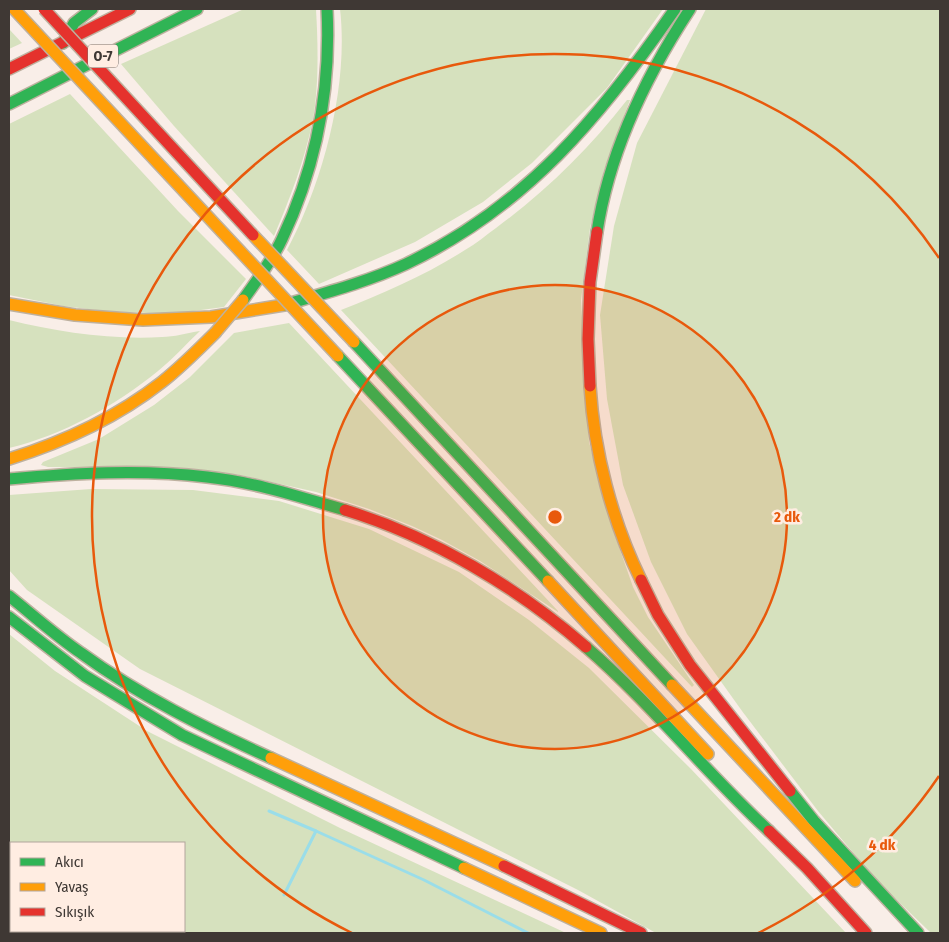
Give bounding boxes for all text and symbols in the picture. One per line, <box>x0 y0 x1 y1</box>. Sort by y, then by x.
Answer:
road number: O-7 <box>88 44 118 68</box>
centre of rings <box>546 508 564 526</box>
text: 2 dk <box>773 508 800 526</box>
text: 4 dk <box>869 836 896 854</box>
legend <box>10 842 185 932</box>
text: Akıcı <box>55 853 84 871</box>
text: Yavaş <box>55 878 89 896</box>
text: Sıkışık <box>55 903 94 921</box>

